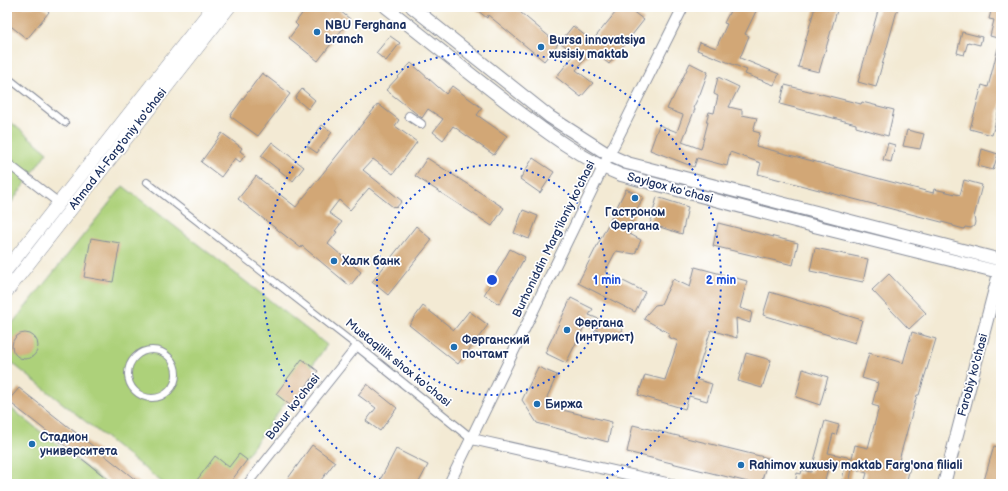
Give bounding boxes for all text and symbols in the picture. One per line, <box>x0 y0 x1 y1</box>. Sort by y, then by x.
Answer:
place label: NBU Ferghana branch <box>325 18 407 47</box>
marker: NBU Ferghana branch <box>312 27 322 37</box>
place label: Bursa innovatsiya xusisiy maktab <box>549 33 646 62</box>
marker: Bursa innovatsiya xusisiy maktab <box>536 42 546 52</box>
street label: Ahmad Al-Farg'oniy ko'chasi <box>66 85 170 213</box>
street label: Burhoniddin Marg'iloniy ko'chasi <box>509 158 599 320</box>
street label: Saylgox koʻchasi <box>626 169 715 207</box>
marker: Гастроном Фергана <box>630 193 640 203</box>
place label: Гастроном Фергана <box>605 205 665 234</box>
place label: Халк банк <box>341 254 401 269</box>
marker: Халк банк <box>329 256 339 266</box>
centre of rings <box>485 273 499 287</box>
text: 1 min <box>593 273 621 288</box>
text: 2 min <box>706 273 736 288</box>
street label: Mustaqillik shox ko'chasi <box>342 316 454 410</box>
place label: Фергана (интурист) <box>575 316 634 345</box>
marker: Фергана (интурист) <box>562 325 572 335</box>
street label: Farobiy ko'chasi <box>955 332 991 418</box>
place label: Ферганский почтамт <box>462 333 530 362</box>
marker: Ферганский почтамт <box>449 342 459 352</box>
street label: Bobur ko'chasi <box>263 371 323 443</box>
place label: Биржа <box>545 397 583 412</box>
marker: Биржа <box>532 399 542 409</box>
place label: Стадион университета <box>40 430 118 459</box>
marker: Стадион университета <box>27 439 37 449</box>
place label: Rahimov xuxusiy maktab Farg'ona filiali <box>749 458 963 473</box>
marker: Rahimov xuxusiy maktab Farg'ona filiali <box>736 460 746 470</box>

